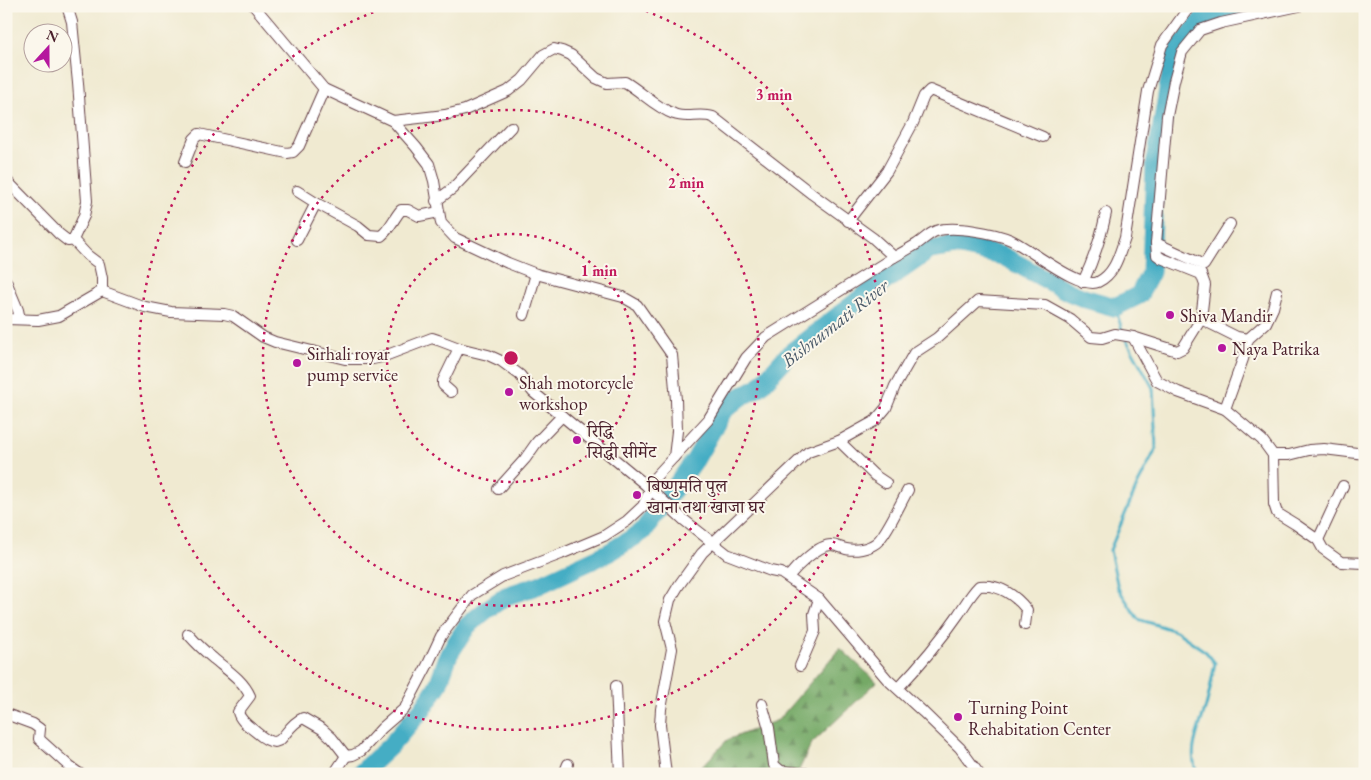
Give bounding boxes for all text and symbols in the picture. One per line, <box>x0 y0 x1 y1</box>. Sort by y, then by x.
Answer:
north arrow <box>22 22 72 72</box>
text: N <box>44 25 62 47</box>
text: 3 min <box>756 85 793 104</box>
text: 2 min <box>668 173 705 192</box>
text: 1 min <box>581 261 618 280</box>
water label: Bishnumati River <box>776 273 894 373</box>
place label: Shiva Mandir <box>1180 304 1273 327</box>
marker: Shiva Mandir <box>1164 309 1176 321</box>
place label: Naya Patrika <box>1232 337 1320 360</box>
place label: Sirhali royar pump service <box>307 342 398 386</box>
marker: Naya Patrika <box>1216 342 1228 354</box>
centre of rings <box>502 349 520 367</box>
marker: Sirhali royar pump service <box>291 357 303 369</box>
place label: Shah motorcycle workshop <box>519 371 633 415</box>
marker: Shah motorcycle workshop <box>503 386 515 398</box>
place label: रिद्धि सिद्धी सीमेंट <box>586 419 658 463</box>
marker: रिद्धि सिद्धी सीमेंट <box>571 434 583 446</box>
place label: बिष्णुमति पुल खाना तथा खाजा घर <box>646 474 766 518</box>
marker: बिष्णुमति पुल खाना तथा खाजा घर <box>631 489 643 501</box>
place label: Turning Point Rehabitation Center <box>968 696 1111 740</box>
marker: Turning Point Rehabitation Center <box>952 711 964 723</box>

